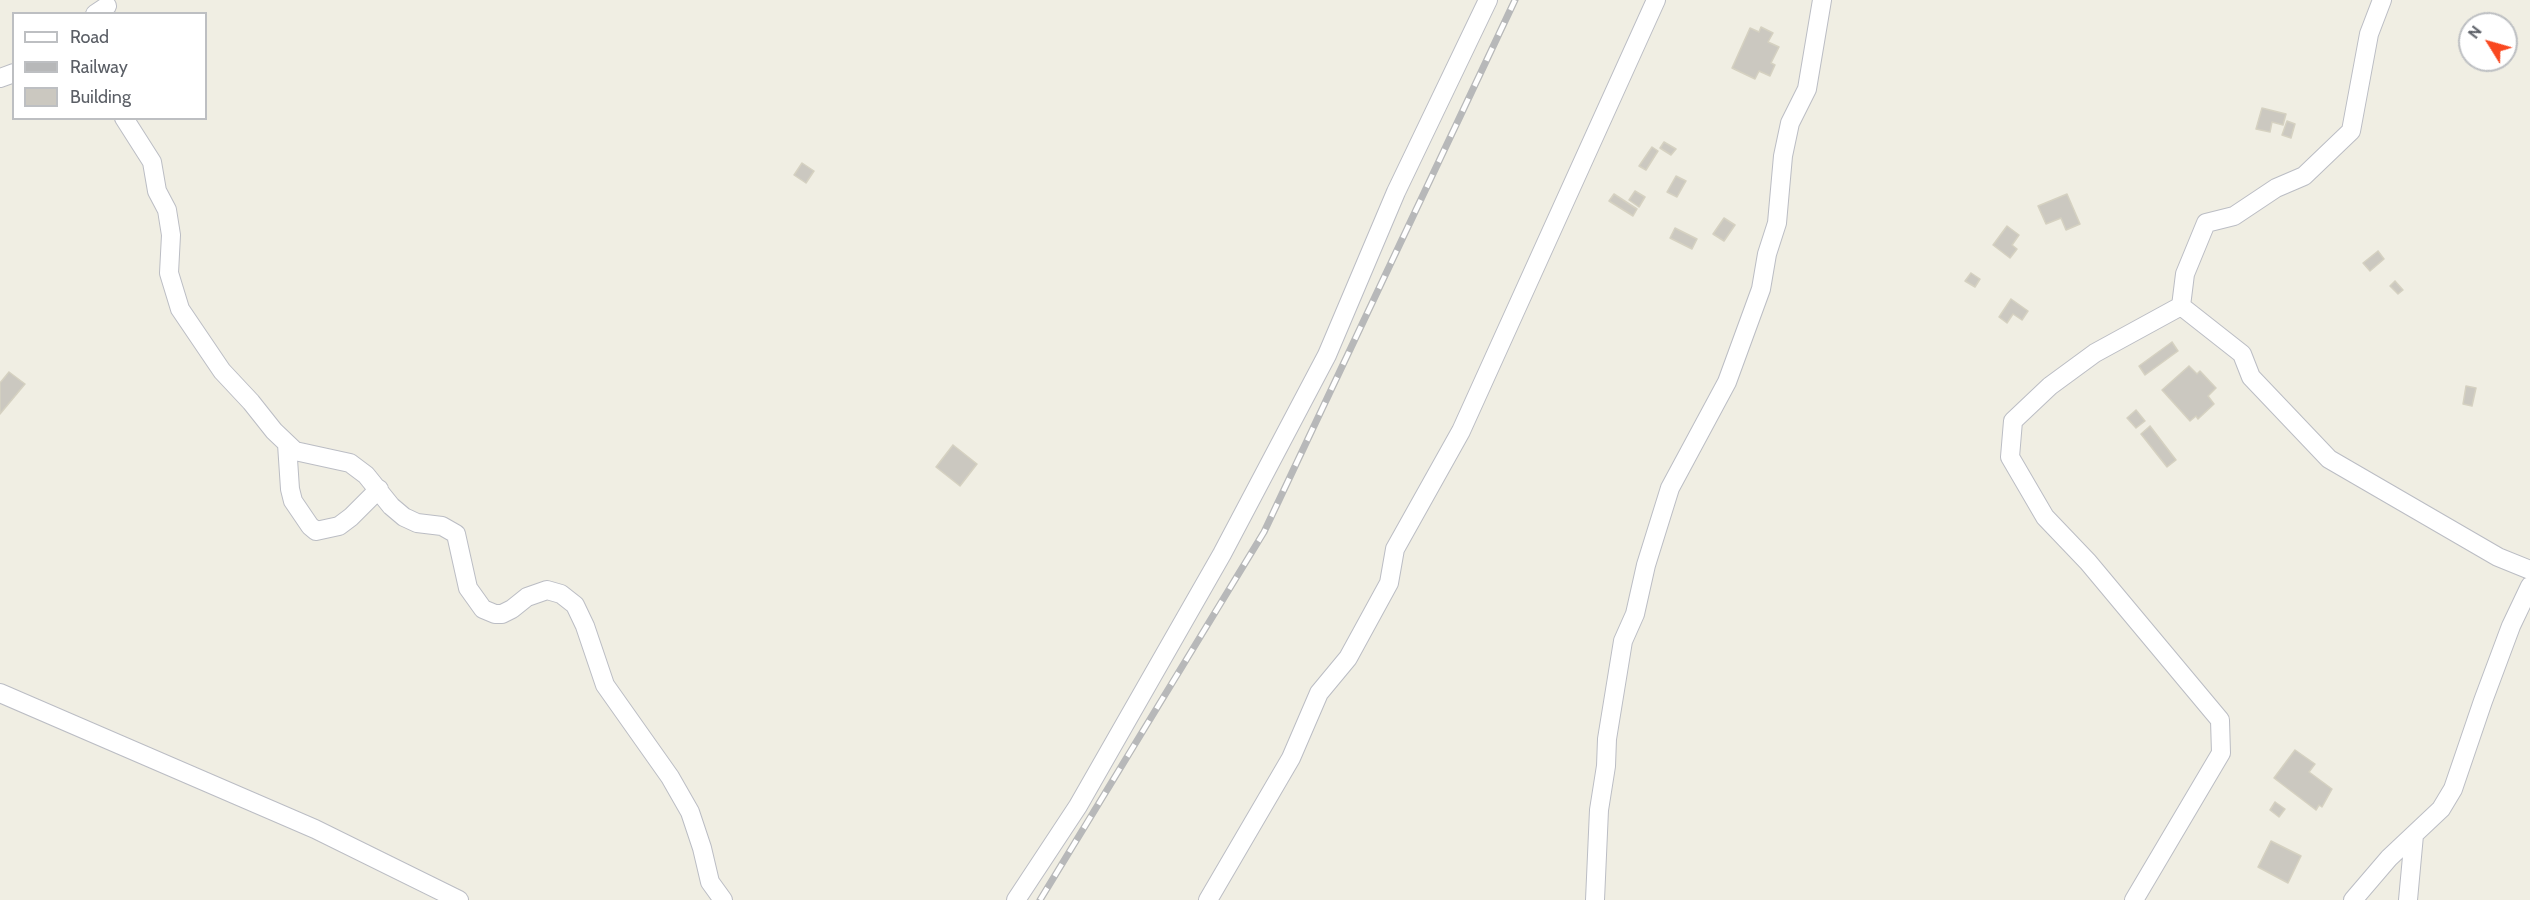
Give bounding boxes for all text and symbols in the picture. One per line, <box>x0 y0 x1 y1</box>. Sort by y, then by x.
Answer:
legend <box>12 12 207 120</box>
north arrow <box>2458 12 2518 72</box>
text: N <box>2464 22 2486 42</box>
text: Road <box>70 26 109 48</box>
text: Railway <box>70 56 128 78</box>
text: Building <box>70 86 131 108</box>

